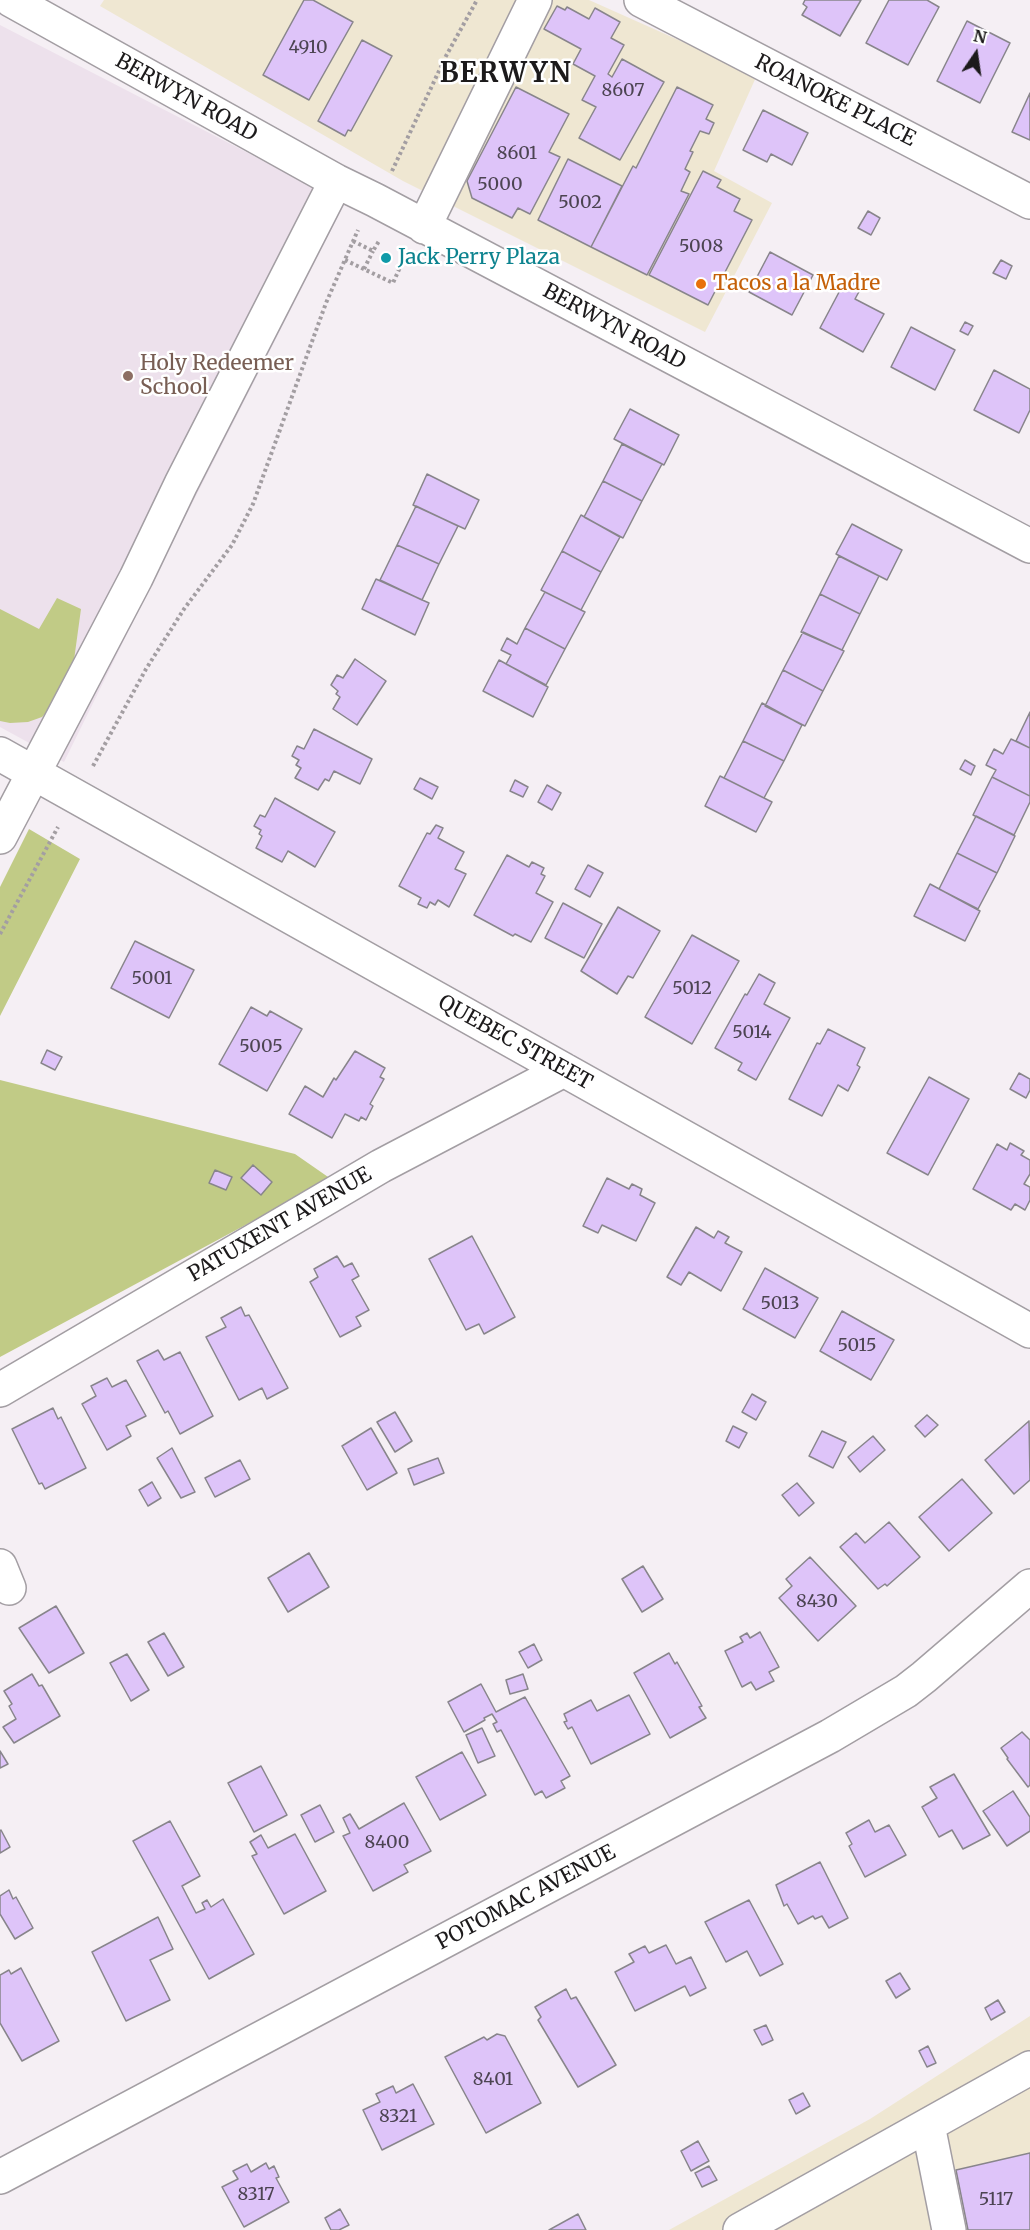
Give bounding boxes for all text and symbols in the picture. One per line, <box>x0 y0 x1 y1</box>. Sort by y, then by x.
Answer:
north arrow <box>946 24 1006 84</box>
text: N <box>972 25 988 48</box>
house number: 4910 <box>288 37 328 59</box>
street label: BERWYN ROAD <box>111 49 261 147</box>
street label: ROANOKE PLACE <box>751 50 919 152</box>
district label: BERWYN <box>440 58 572 90</box>
house number: 8607 <box>602 80 644 102</box>
house number: 8601 <box>497 143 537 165</box>
house number: 5000 <box>477 174 523 196</box>
house number: 5002 <box>558 192 602 214</box>
house number: 5008 <box>679 236 723 258</box>
place label: Jack Perry Plaza <box>398 245 560 271</box>
marker: Jack Perry Plaza <box>379 251 393 265</box>
place label: Tacos a la Madre <box>713 271 880 297</box>
marker: Tacos a la Madre <box>694 277 708 291</box>
street label: BERWYN ROAD <box>538 279 690 375</box>
place label: Holy Redeemer School <box>140 351 294 401</box>
marker: Holy Redeemer School <box>121 369 135 383</box>
house number: 5001 <box>131 968 173 990</box>
house number: 5012 <box>672 978 712 1000</box>
street label: QUEBEC STREET <box>433 990 597 1096</box>
house number: 5014 <box>732 1022 772 1044</box>
house number: 5005 <box>239 1036 283 1058</box>
street label: PATUXENT AVENUE <box>184 1162 376 1288</box>
house number: 5013 <box>760 1293 800 1315</box>
house number: 5015 <box>837 1335 877 1357</box>
house number: 8430 <box>796 1591 838 1613</box>
house number: 8400 <box>365 1832 409 1854</box>
street label: POTOMAC AVENUE <box>432 1840 620 1956</box>
house number: 8401 <box>473 2069 513 2091</box>
house number: 8321 <box>379 2106 417 2128</box>
house number: 8317 <box>238 2184 274 2206</box>
house number: 5117 <box>979 2189 1013 2211</box>

